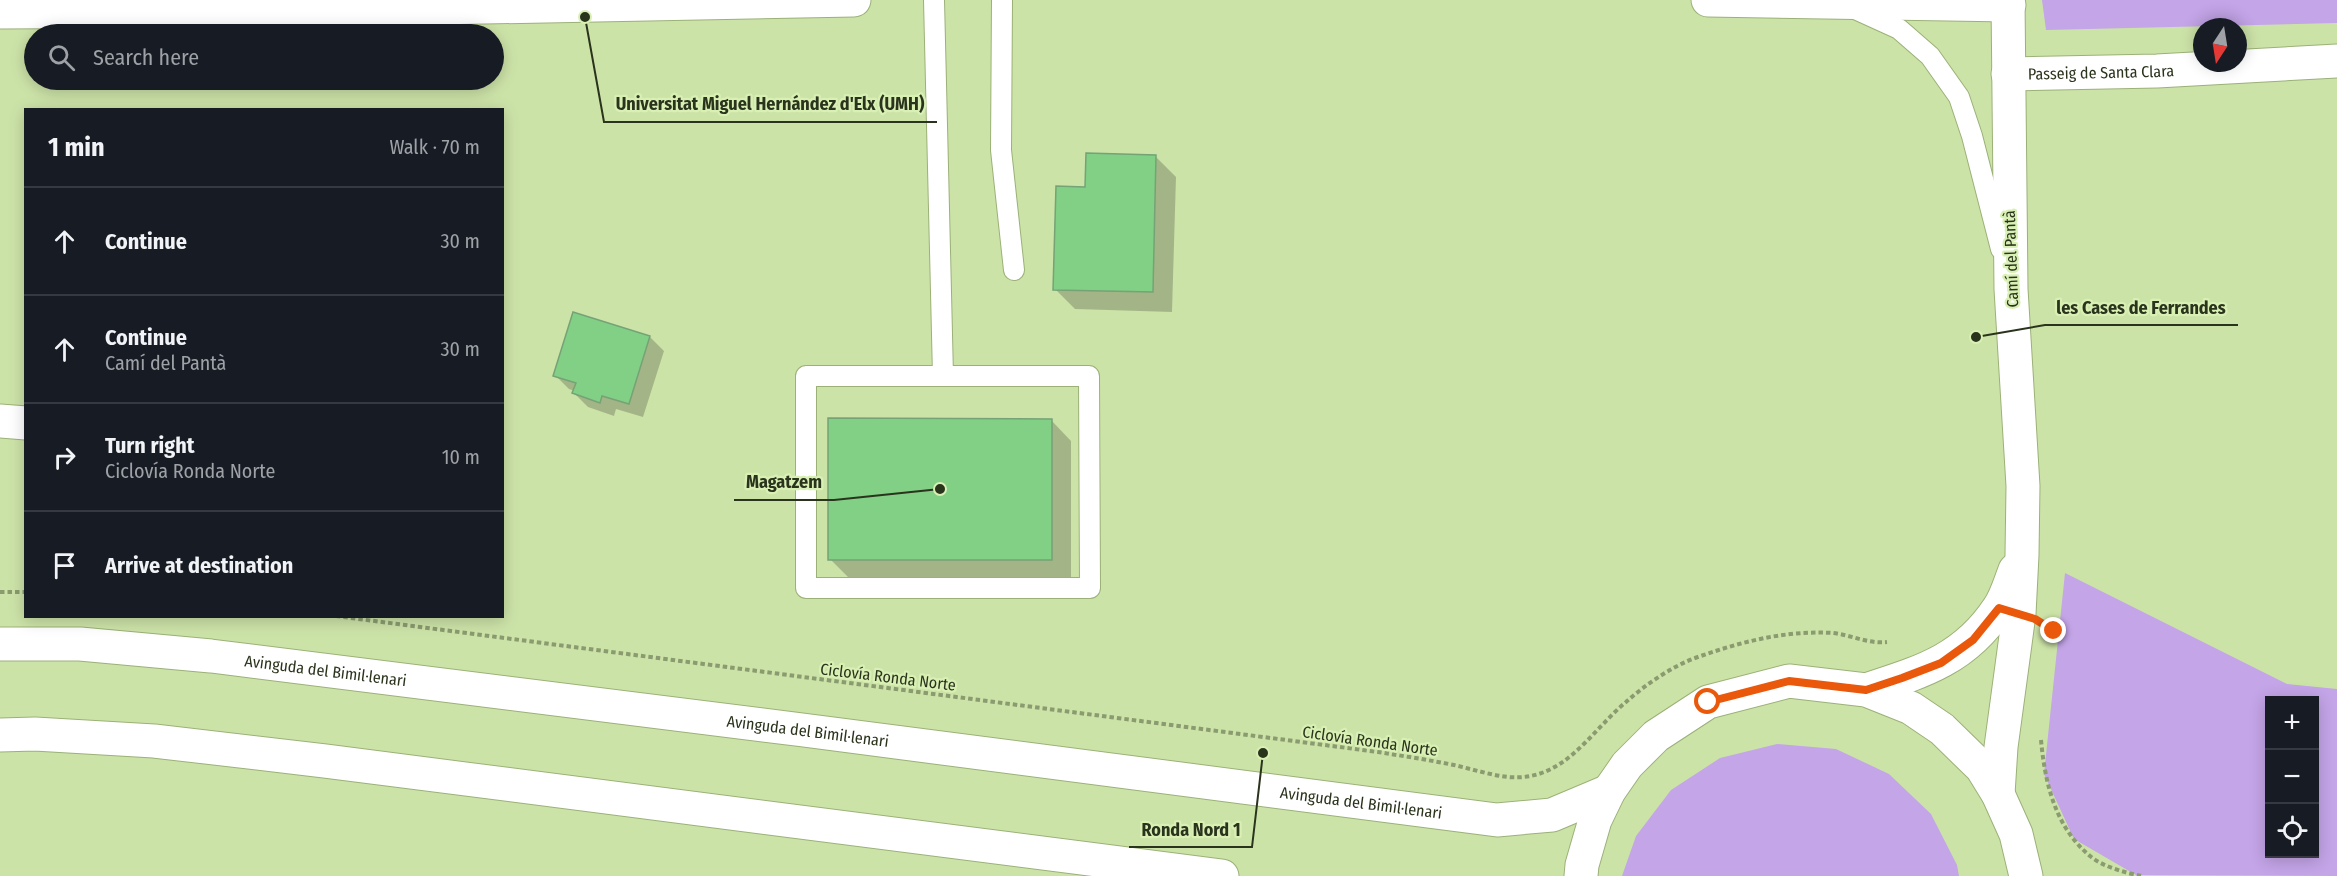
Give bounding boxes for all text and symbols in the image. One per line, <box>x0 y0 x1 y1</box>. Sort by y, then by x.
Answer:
north arrow <box>2193 18 2247 72</box>
search box <box>24 24 504 90</box>
icon: search <box>45 41 78 74</box>
text: Search here <box>93 44 199 71</box>
street label: Passeig de Santa Clara <box>2028 61 2175 83</box>
callout: Universitat Miguel Hernández d'Elx (UMH) <box>604 86 937 122</box>
text: Universitat Miguel Hernández d'Elx (UMH) <box>616 93 925 115</box>
text: 1 min <box>48 132 105 163</box>
text: Walk · 70 m <box>389 135 480 159</box>
street label: Camí del Pantà <box>2000 210 2022 308</box>
icon: ahead <box>48 225 81 258</box>
text: Continue <box>105 228 187 255</box>
text: 30 m <box>440 229 480 253</box>
callout: les Cases de Ferrandes <box>2045 289 2238 325</box>
text: les Cases de Ferrandes <box>2056 297 2226 319</box>
text: Continue <box>105 324 187 351</box>
icon: ahead <box>48 333 81 366</box>
text: 30 m <box>440 337 480 361</box>
text: Camí del Pantà <box>105 351 226 375</box>
text: Turn right <box>105 432 194 459</box>
icon: right <box>48 441 81 474</box>
text: 10 m <box>442 445 480 469</box>
text: Ciclovía Ronda Norte <box>105 459 275 483</box>
callout: Magatzem <box>734 464 834 500</box>
text: Magatzem <box>746 471 822 493</box>
icon: arrive <box>48 549 81 582</box>
text: Arrive at destination <box>105 552 293 579</box>
route end <box>2040 617 2066 643</box>
street label: Avinguda del Bimil·lenari <box>243 651 408 690</box>
street label: Ciclovía Ronda Norte <box>819 659 957 695</box>
route start <box>1694 688 1720 714</box>
map controls <box>2265 696 2319 858</box>
button: + <box>2265 696 2319 750</box>
street label: Avinguda del Bimil·lenari <box>726 711 890 751</box>
street label: Ciclovía Ronda Norte <box>1301 722 1439 760</box>
button: − <box>2265 750 2319 804</box>
street label: Avinguda del Bimil·lenari <box>1279 782 1443 822</box>
button: locate <box>2265 804 2319 858</box>
callout: Ronda Nord 1 <box>1129 811 1252 847</box>
text: Ronda Nord 1 <box>1141 819 1241 841</box>

